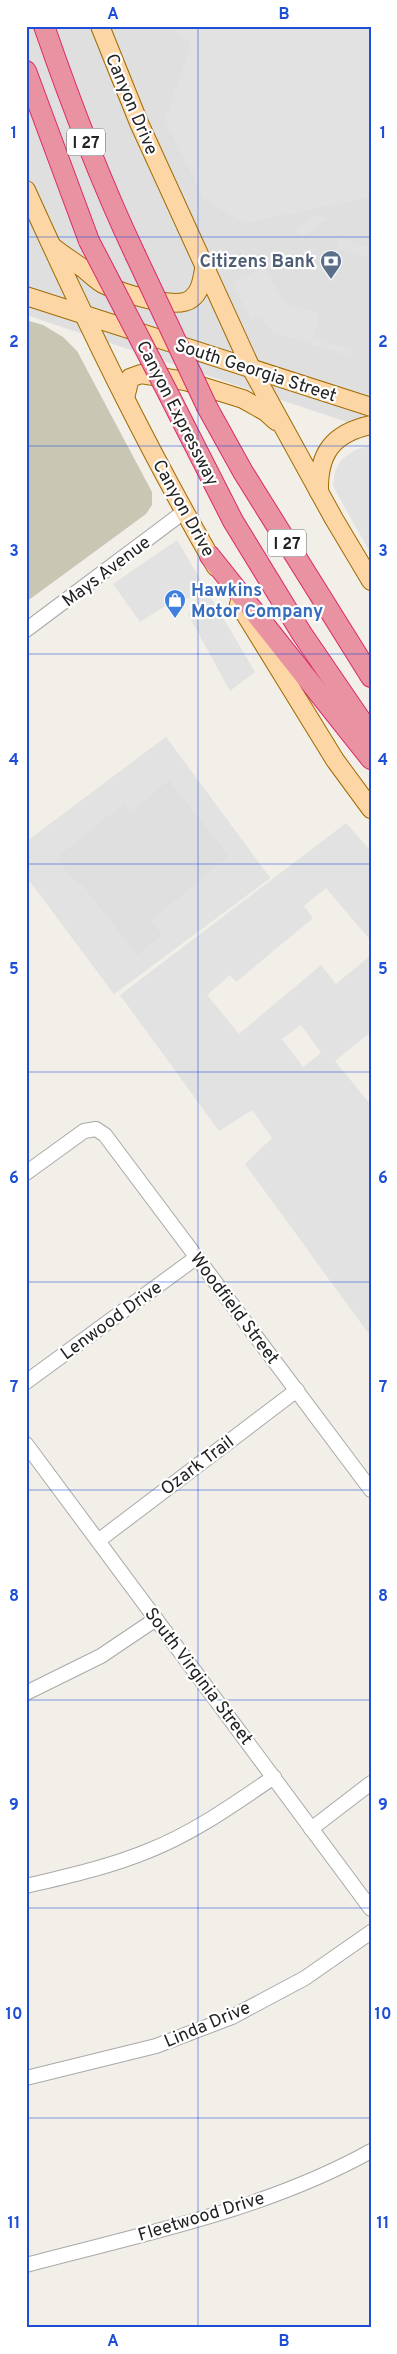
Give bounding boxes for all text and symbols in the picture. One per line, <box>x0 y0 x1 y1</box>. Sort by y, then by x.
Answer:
text: A <box>107 5 119 25</box>
text: B <box>278 5 290 25</box>
street label: Canyon Drive <box>99 50 162 159</box>
text: 1 <box>11 124 17 144</box>
text: 1 <box>380 124 386 144</box>
road number: I 27 <box>67 128 105 156</box>
bank icon: Citizens Bank <box>319 249 343 280</box>
place label: Citizens Bank <box>199 251 315 274</box>
text: 2 <box>9 333 19 353</box>
text: 2 <box>378 333 388 353</box>
street label: South Georgia Street <box>172 334 339 408</box>
street label: Canyon Expressway <box>130 337 223 490</box>
street label: Canyon Drive <box>146 456 219 561</box>
road number: I 27 <box>268 530 306 556</box>
street label: Mays Avenue <box>58 532 156 613</box>
text: 3 <box>9 542 19 562</box>
text: 3 <box>378 542 388 562</box>
place label: Hawkins Motor Company <box>191 580 323 624</box>
shop icon: Hawkins Motor Company <box>163 588 187 619</box>
text: 4 <box>9 751 19 771</box>
text: 4 <box>378 751 388 771</box>
text: 5 <box>9 960 19 980</box>
text: 5 <box>378 960 388 980</box>
text: 6 <box>9 1169 19 1189</box>
text: 6 <box>378 1169 388 1189</box>
street label: Woodfield Street <box>184 1248 283 1370</box>
street label: Lenwood Drive <box>56 1277 167 1366</box>
text: 7 <box>10 1378 18 1398</box>
text: 7 <box>379 1378 387 1398</box>
street label: Ozark Trail <box>157 1431 239 1501</box>
text: 8 <box>9 1587 19 1607</box>
text: 8 <box>378 1587 388 1607</box>
street label: South Virginia Street <box>139 1604 257 1750</box>
text: 9 <box>9 1796 19 1816</box>
text: 9 <box>378 1796 388 1816</box>
street label: Linda Drive <box>161 1997 254 2054</box>
text: 10 <box>6 2005 22 2025</box>
text: 10 <box>375 2005 391 2025</box>
street label: Fleetwood Drive <box>135 2187 268 2248</box>
text: 11 <box>8 2214 20 2234</box>
text: 11 <box>377 2214 389 2234</box>
text: A <box>107 2332 119 2352</box>
text: B <box>278 2332 290 2352</box>

